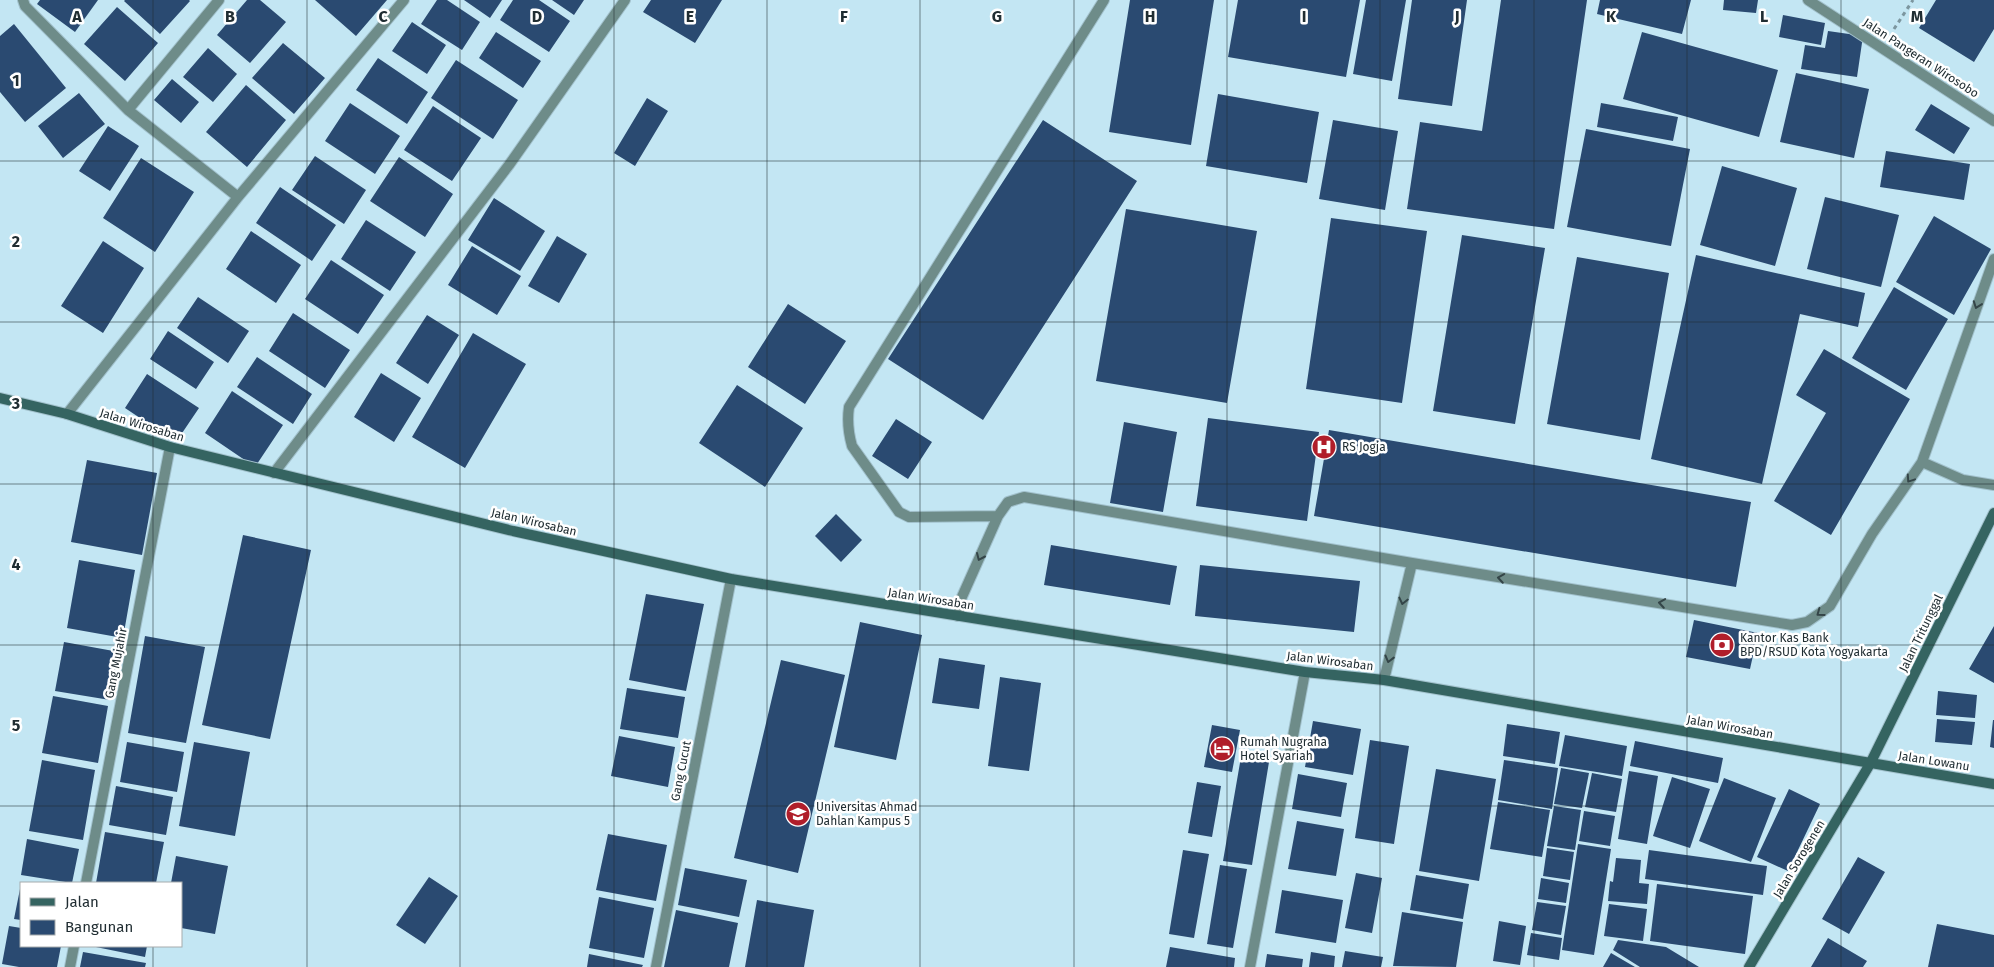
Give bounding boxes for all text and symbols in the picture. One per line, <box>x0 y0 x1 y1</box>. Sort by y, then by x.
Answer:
text: A <box>71 7 82 26</box>
text: B <box>225 7 235 26</box>
text: C <box>378 7 388 26</box>
text: D <box>532 7 542 26</box>
text: E <box>686 7 694 26</box>
text: F <box>840 7 848 26</box>
text: G <box>992 7 1002 26</box>
text: H <box>1145 7 1155 26</box>
text: I <box>1302 7 1306 26</box>
text: J <box>1453 7 1460 26</box>
text: K <box>1606 7 1617 26</box>
text: L <box>1760 7 1768 26</box>
text: M <box>1911 7 1924 26</box>
street label: Jalan Pangeran Wirosobo <box>1861 15 1981 101</box>
text: 1 <box>12 71 20 90</box>
text: 2 <box>12 232 20 251</box>
one-way arrow <box>1973 301 1983 309</box>
text: 3 <box>11 394 20 413</box>
street label: Jalan Wirosaban <box>98 406 186 444</box>
hospital icon: RS Jogja <box>1311 434 1337 460</box>
place label: RS Jogja <box>1342 440 1386 454</box>
one-way arrow <box>1907 473 1916 483</box>
street label: Jalan Wirosaban <box>490 505 578 539</box>
one-way arrow <box>975 552 986 561</box>
text: 4 <box>11 555 21 574</box>
one-way arrow <box>1497 573 1506 583</box>
street label: Jalan Wirosaban <box>887 585 975 613</box>
street label: Jalan Tritunggal <box>1896 591 1946 674</box>
one-way arrow <box>1398 596 1409 605</box>
one-way arrow <box>1657 599 1666 609</box>
one-way arrow <box>1816 607 1826 616</box>
street label: Gang Mujahir <box>102 626 130 700</box>
place label: Kantor Kas Bank BPD/RSUD Kota Yogyakarta <box>1740 631 1888 659</box>
bank icon: Kantor Kas Bank BPD/RSUD Kota Yogyakarta <box>1709 632 1735 658</box>
street label: Jalan Wirosaban <box>1286 649 1374 673</box>
one-way arrow <box>1384 655 1395 664</box>
street label: Jalan Wirosaban <box>1686 713 1774 741</box>
text: 5 <box>12 716 21 735</box>
place label: Rumah Nugraha Hotel Syariah <box>1240 735 1327 763</box>
hotel icon: Rumah Nugraha Hotel Syariah <box>1209 736 1235 762</box>
street label: Gang Cucut <box>668 739 694 802</box>
street label: Jalan Lowanu <box>1897 748 1971 774</box>
place label: Universitas Ahmad Dahlan Kampus 5 <box>816 800 918 828</box>
school or university icon: Universitas Ahmad Dahlan Kampus 5 <box>785 801 811 827</box>
street label: Jalan Sorogenen <box>1770 818 1828 900</box>
legend <box>20 882 182 947</box>
text: Jalan <box>65 893 99 911</box>
text: Bangunan <box>65 918 133 936</box>

